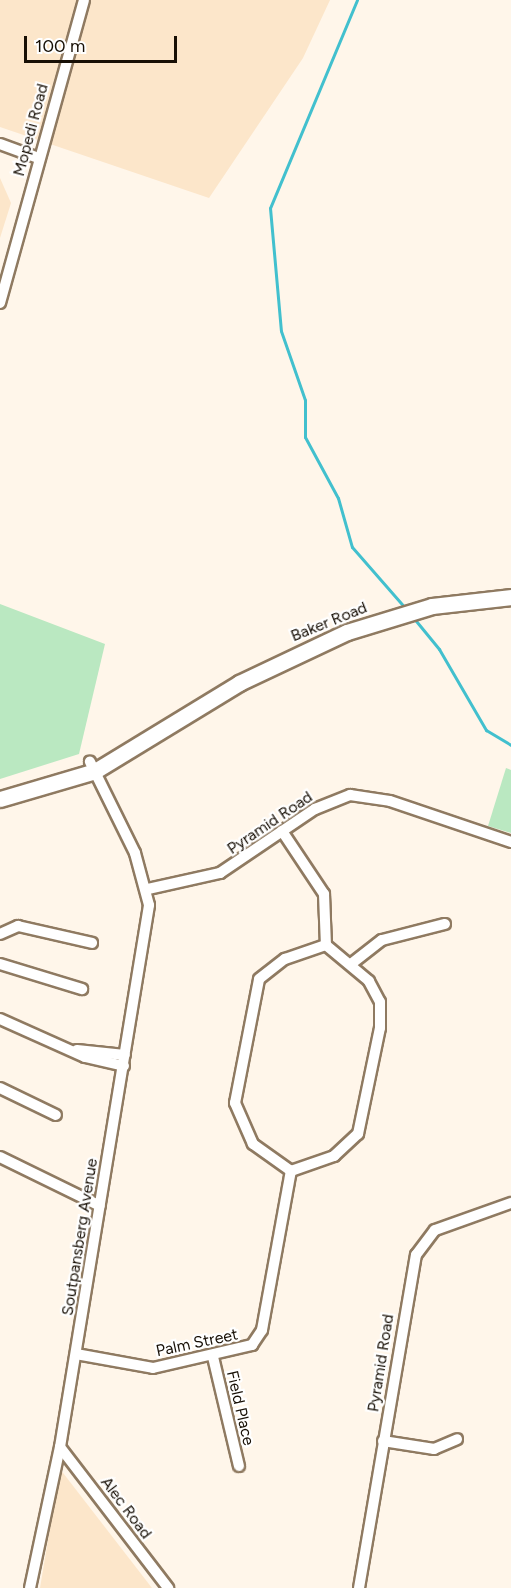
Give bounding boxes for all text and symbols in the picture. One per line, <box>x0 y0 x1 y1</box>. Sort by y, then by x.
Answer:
scale bar <box>27 24 180 62</box>
text: 100 m <box>35 35 85 57</box>
street label: Mopedi Road <box>9 82 53 178</box>
street label: Baker Road <box>288 598 370 646</box>
street label: Pyramid Road <box>224 787 316 859</box>
street label: Soutpansberg Avenue <box>58 1157 102 1317</box>
street label: Pyramid Road <box>364 1313 398 1413</box>
street label: Palm Street <box>154 1325 240 1361</box>
street label: Field Place <box>222 1369 258 1447</box>
street label: Alec Road <box>97 1473 155 1543</box>

